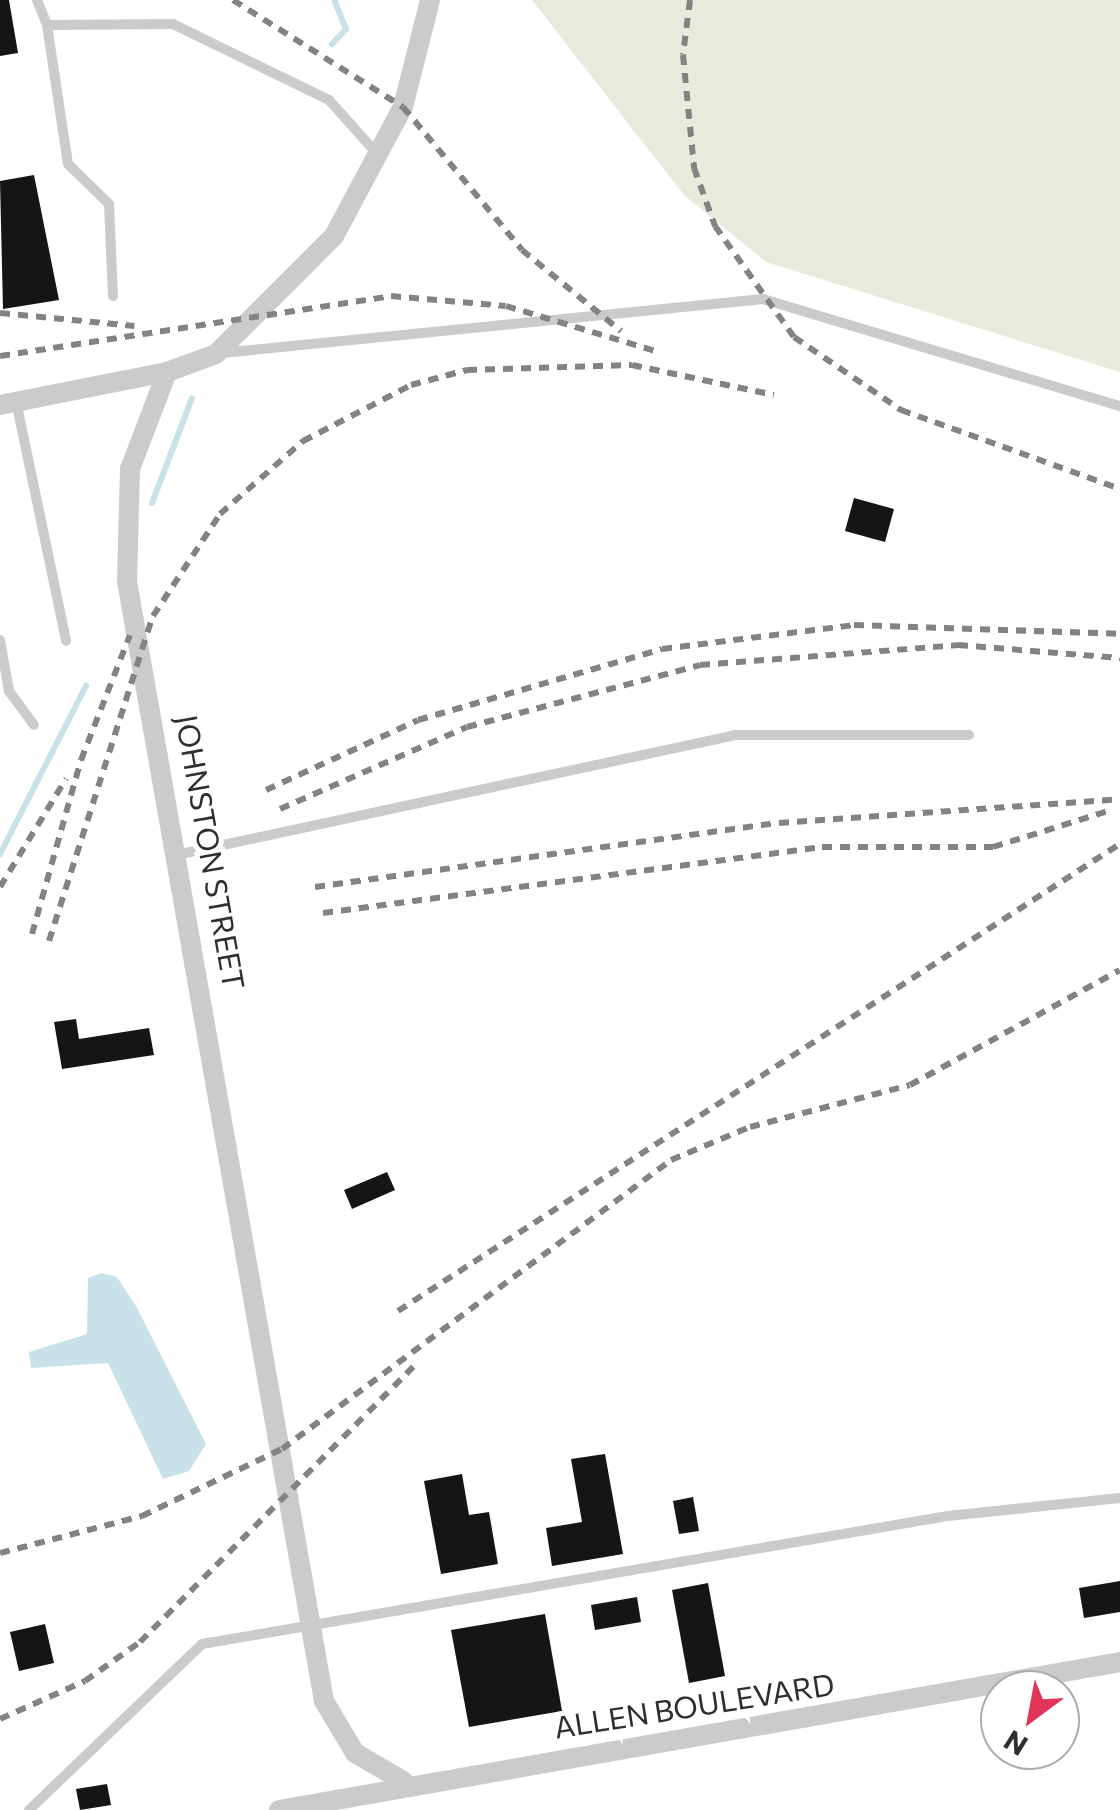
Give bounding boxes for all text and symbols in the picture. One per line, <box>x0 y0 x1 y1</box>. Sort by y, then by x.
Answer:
street label: JOHNSTON STREET <box>169 712 253 992</box>
street label: ALLEN BOULEVARD <box>551 1665 837 1745</box>
north arrow <box>980 1670 1080 1770</box>
text: N <box>997 1724 1033 1764</box>

